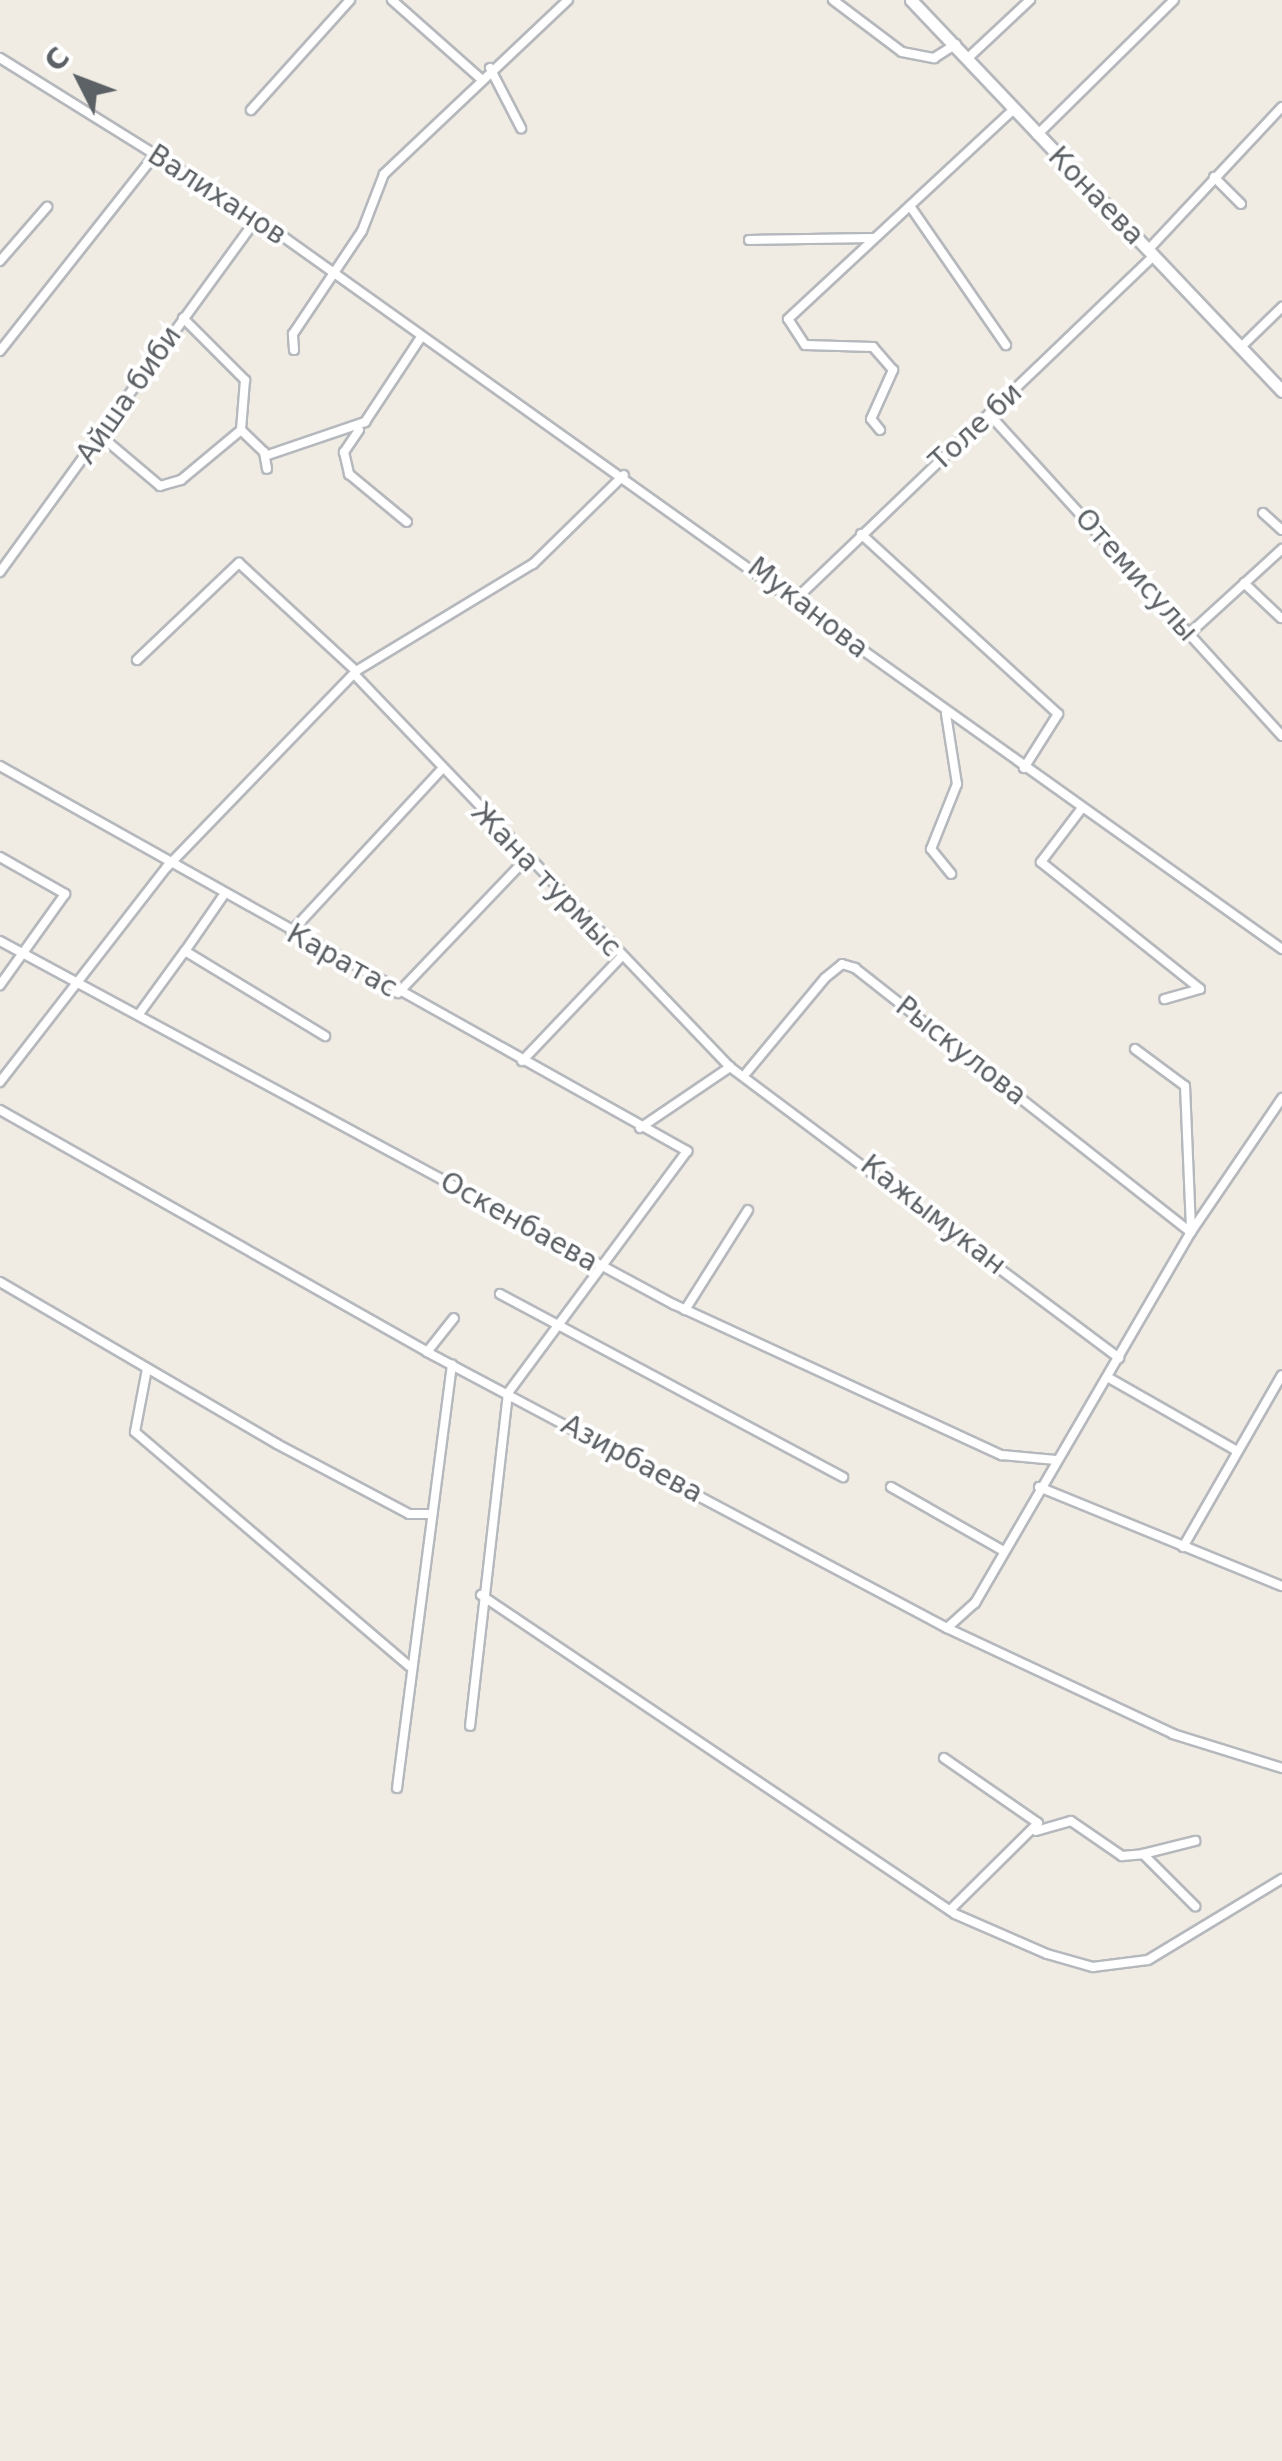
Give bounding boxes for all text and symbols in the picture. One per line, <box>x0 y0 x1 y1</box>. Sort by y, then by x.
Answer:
north arrow <box>30 30 130 130</box>
text: С <box>38 41 76 78</box>
street label: Валиханов <box>142 138 292 252</box>
street label: Конаева <box>1041 140 1151 252</box>
street label: Айша биби <box>69 320 189 470</box>
street label: Толе би <box>923 376 1029 478</box>
street label: Отемисулы <box>1068 502 1204 648</box>
street label: Муканова <box>741 550 875 666</box>
street label: Жана турмыс <box>464 796 628 964</box>
street label: Каратас <box>281 917 403 1005</box>
street label: Рыскулова <box>889 990 1033 1112</box>
street label: Кажымукан <box>854 1148 1012 1282</box>
street label: Оскенбаева <box>434 1165 604 1279</box>
street label: Азирбаева <box>556 1408 708 1510</box>

